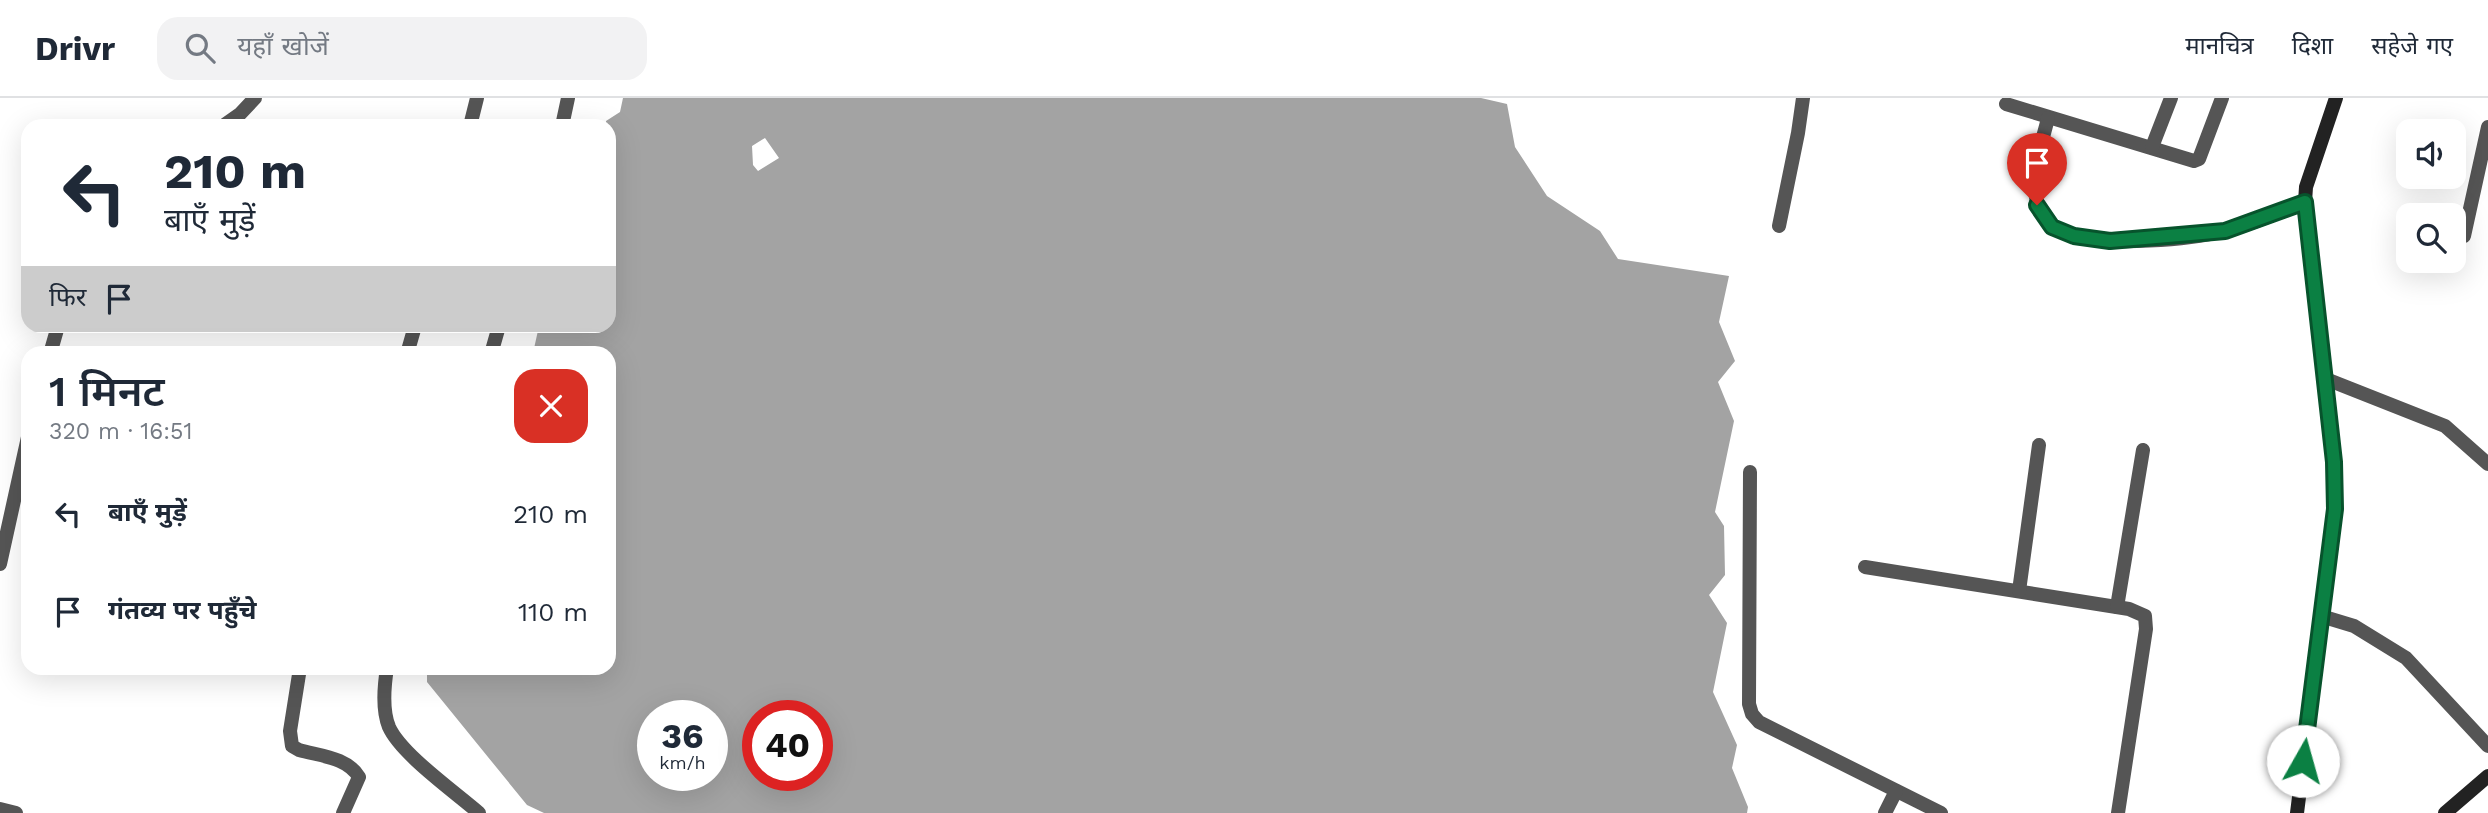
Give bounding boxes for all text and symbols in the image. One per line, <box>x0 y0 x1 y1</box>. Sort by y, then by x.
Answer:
search box <box>157 17 647 80</box>
text: Drivr <box>35 29 115 68</box>
icon: search <box>181 29 219 67</box>
text: यहाँ खोजें <box>237 31 329 61</box>
text: मानचित्र <box>2185 32 2254 60</box>
text: दिशा <box>2292 32 2333 60</box>
text: सहेजे गए <box>2371 32 2453 60</box>
map controls <box>2396 119 2466 273</box>
button: sound <box>2396 119 2466 189</box>
pin <box>2007 133 2067 205</box>
text: 210 m <box>164 142 306 200</box>
icon: arrive <box>2018 144 2056 182</box>
icon: left <box>49 147 140 238</box>
text: बाएँ मुड़ें <box>164 201 255 239</box>
button: search <box>2396 203 2466 273</box>
icon: arrive <box>100 280 138 318</box>
text: फिर <box>49 282 86 312</box>
text: 1 मिनट <box>49 367 165 416</box>
button: close <box>514 369 588 443</box>
text: 320 m · 16:51 <box>49 418 192 445</box>
icon: left <box>49 495 87 533</box>
text: बाएँ मुड़ें <box>108 497 187 527</box>
text: 210 m <box>513 499 588 529</box>
icon: arrive <box>49 593 87 631</box>
text: गंतव्य पर पहुँचे <box>108 595 257 625</box>
text: 110 m <box>518 597 588 627</box>
speed limit sign: 40 <box>742 700 833 791</box>
text: 36 <box>661 715 704 757</box>
position arrow <box>2266 724 2340 798</box>
text: km/h <box>659 752 706 773</box>

